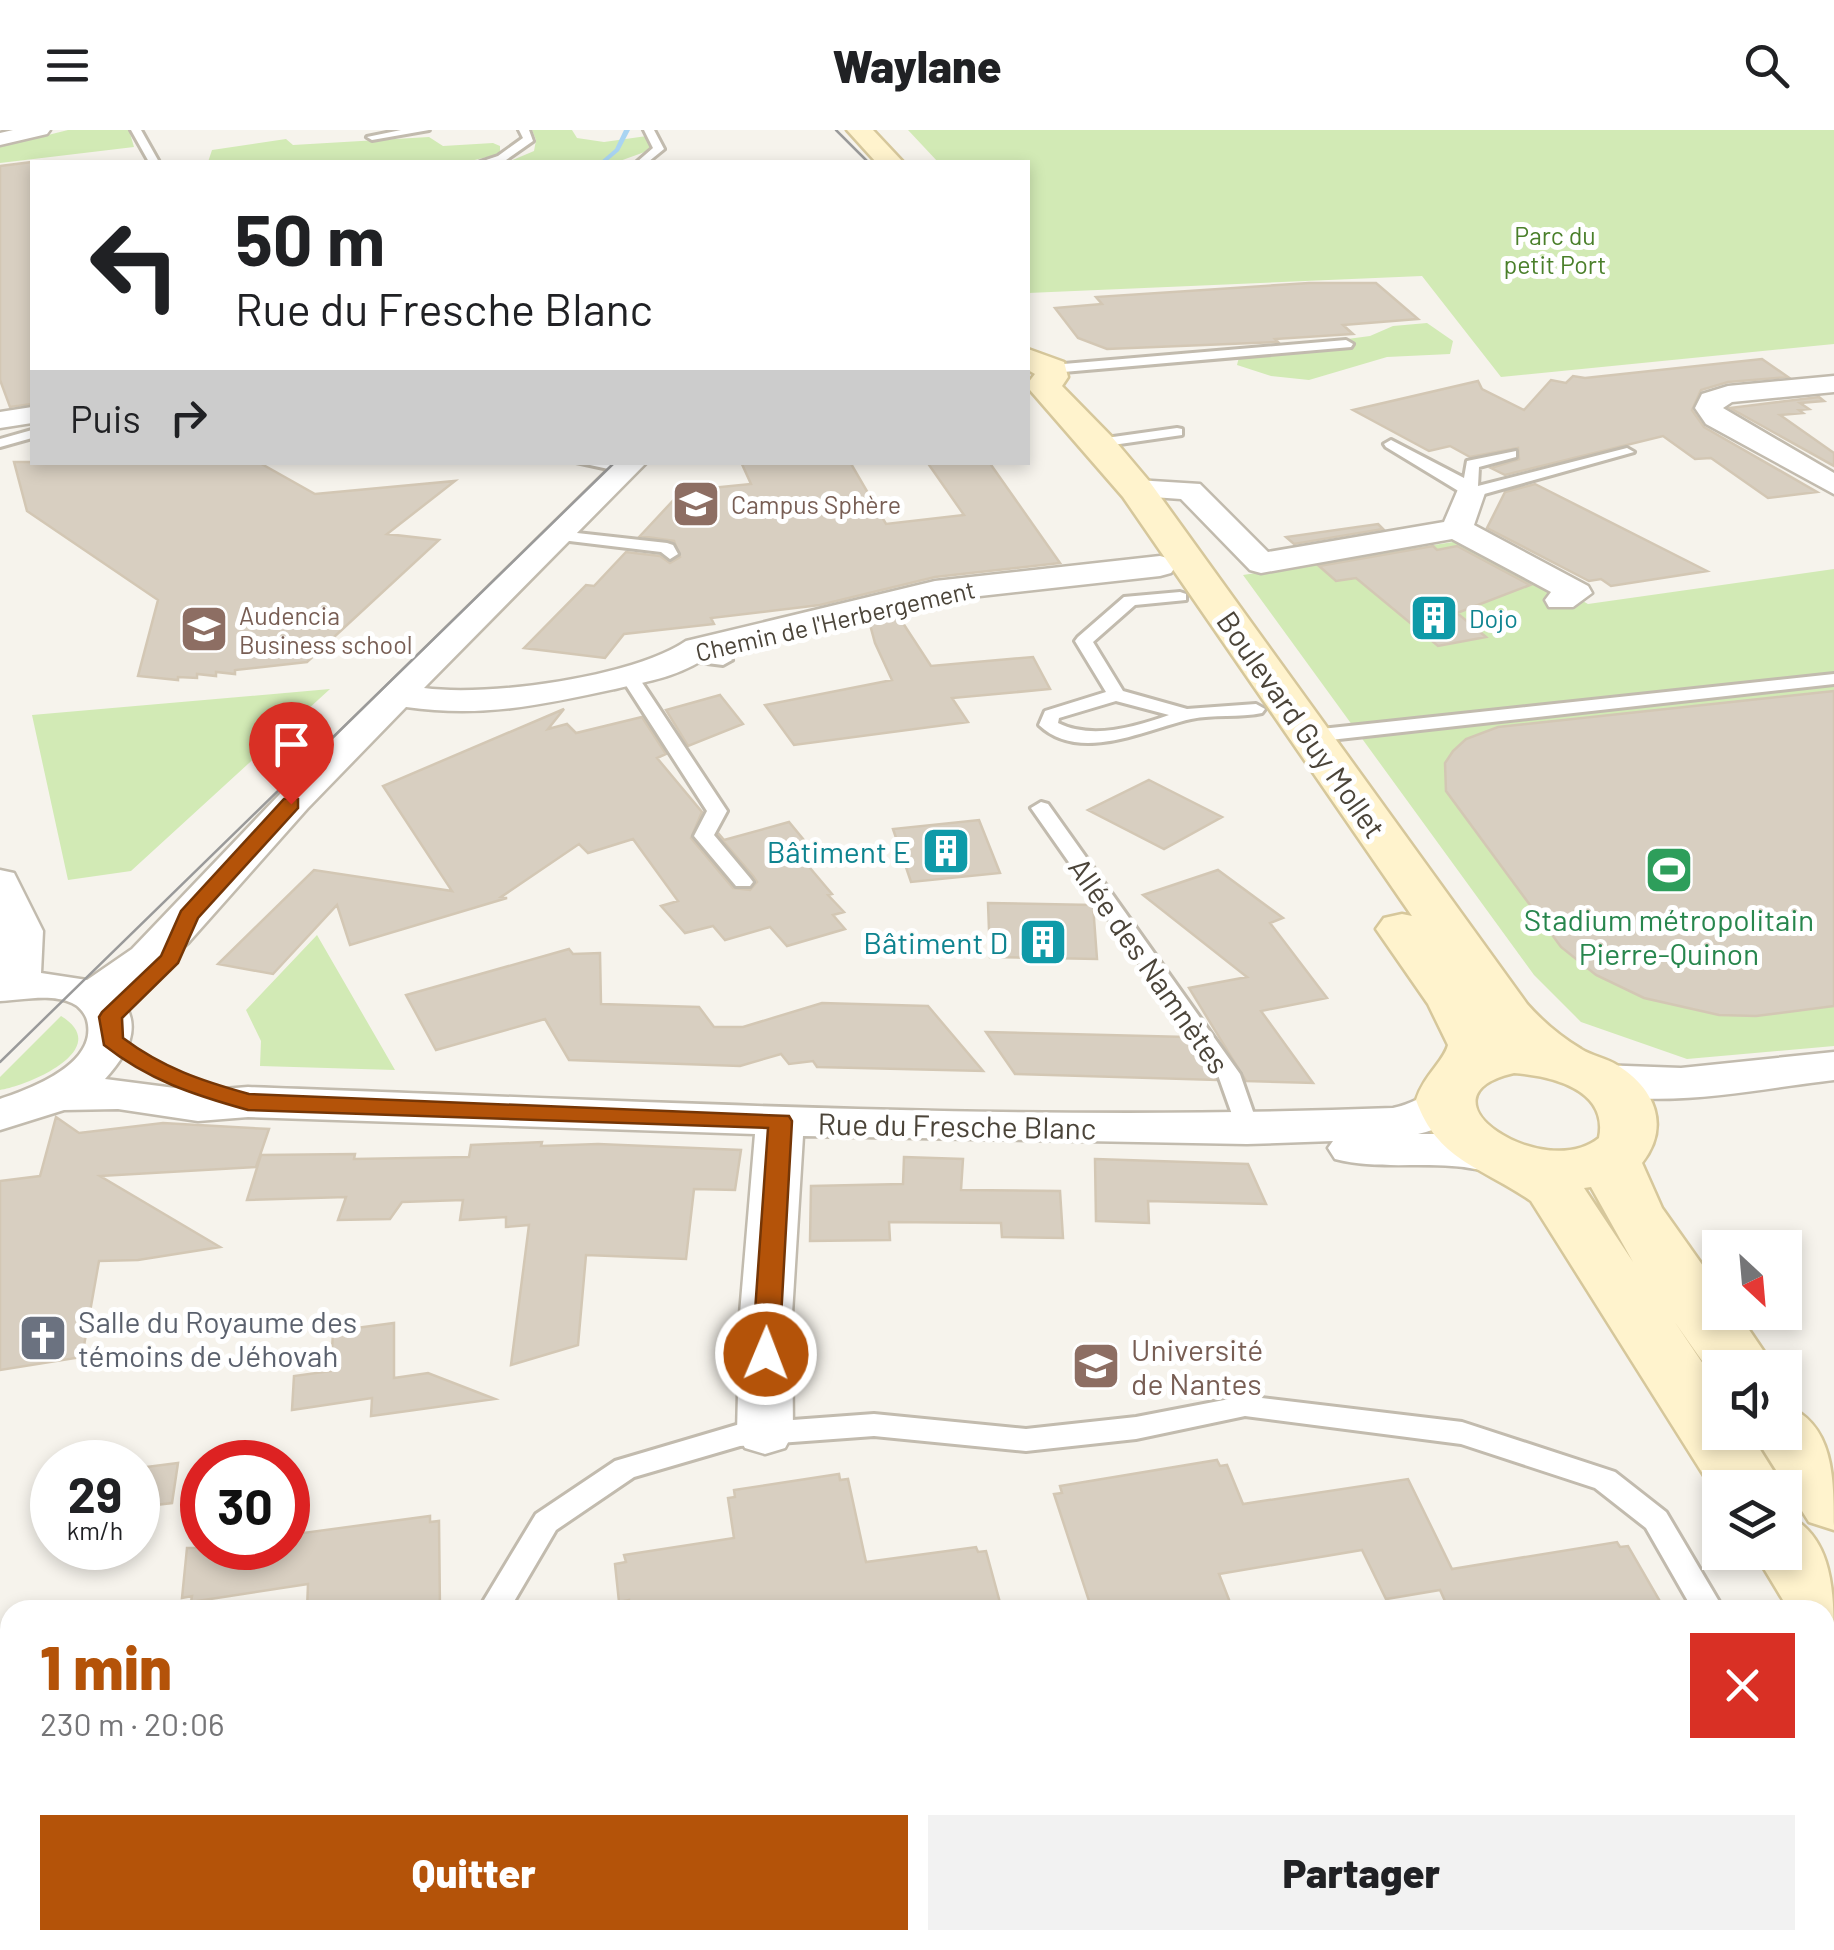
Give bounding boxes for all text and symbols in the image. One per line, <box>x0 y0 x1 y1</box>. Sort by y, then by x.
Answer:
icon: menu <box>40 38 95 93</box>
text: Waylane <box>832 38 1002 92</box>
icon: search <box>1739 38 1794 93</box>
text: 50 m <box>235 196 385 280</box>
icon: left <box>70 200 200 330</box>
park label: Parc du petit Port <box>1504 220 1606 279</box>
text: Rue du Fresche Blanc <box>235 281 653 335</box>
icon: right <box>161 390 216 445</box>
text: Puis <box>70 395 141 441</box>
school or university icon: Campus Sphère <box>670 478 722 530</box>
place label: Campus Sphère <box>731 489 901 519</box>
street label: Chemin de l'Herbergement <box>692 573 978 667</box>
building icon: Dojo <box>1408 592 1460 644</box>
place label: Audencia Business school <box>239 600 413 659</box>
school or university icon: Audencia Business school <box>178 603 230 655</box>
place label: Dojo <box>1469 603 1518 633</box>
street label: Boulevard Guy Mollet <box>1210 604 1394 844</box>
pin <box>249 702 334 805</box>
icon: arrive <box>264 717 319 772</box>
building icon: Bâtiment E <box>920 825 972 877</box>
place label: Bâtiment E <box>767 833 911 869</box>
sports icon: Stadium métropolitain Pierre-Quinon <box>1643 844 1695 896</box>
street label: Allée des Namnètes <box>1062 850 1238 1080</box>
place label: Stadium métropolitain Pierre-Quinon <box>1524 901 1814 971</box>
building icon: Bâtiment D <box>1017 916 1069 968</box>
place label: Bâtiment D <box>863 924 1008 960</box>
street label: Rue du Fresche Blanc <box>817 1105 1097 1145</box>
north arrow <box>1702 1230 1802 1330</box>
map controls <box>1702 1230 1802 1570</box>
position arrow <box>714 1302 818 1406</box>
place label: Salle du Royaume des témoins de Jéhovah <box>78 1303 357 1373</box>
church icon: Salle du Royaume des témoins de Jéhovah <box>17 1312 69 1364</box>
place label: Université de Nantes <box>1131 1331 1263 1401</box>
school or university icon: Université de Nantes <box>1070 1340 1122 1392</box>
button: sound <box>1702 1350 1802 1450</box>
speed limit sign: 30 <box>180 1440 310 1570</box>
text: 29 <box>68 1463 122 1523</box>
button: layers <box>1702 1470 1802 1570</box>
text: km/h <box>67 1515 123 1545</box>
text: 1 min <box>40 1630 172 1702</box>
button: close <box>1690 1633 1795 1738</box>
text: 230 m · 20:06 <box>40 1704 225 1742</box>
button: Quitter <box>40 1815 908 1930</box>
button: Partager <box>928 1815 1795 1930</box>

